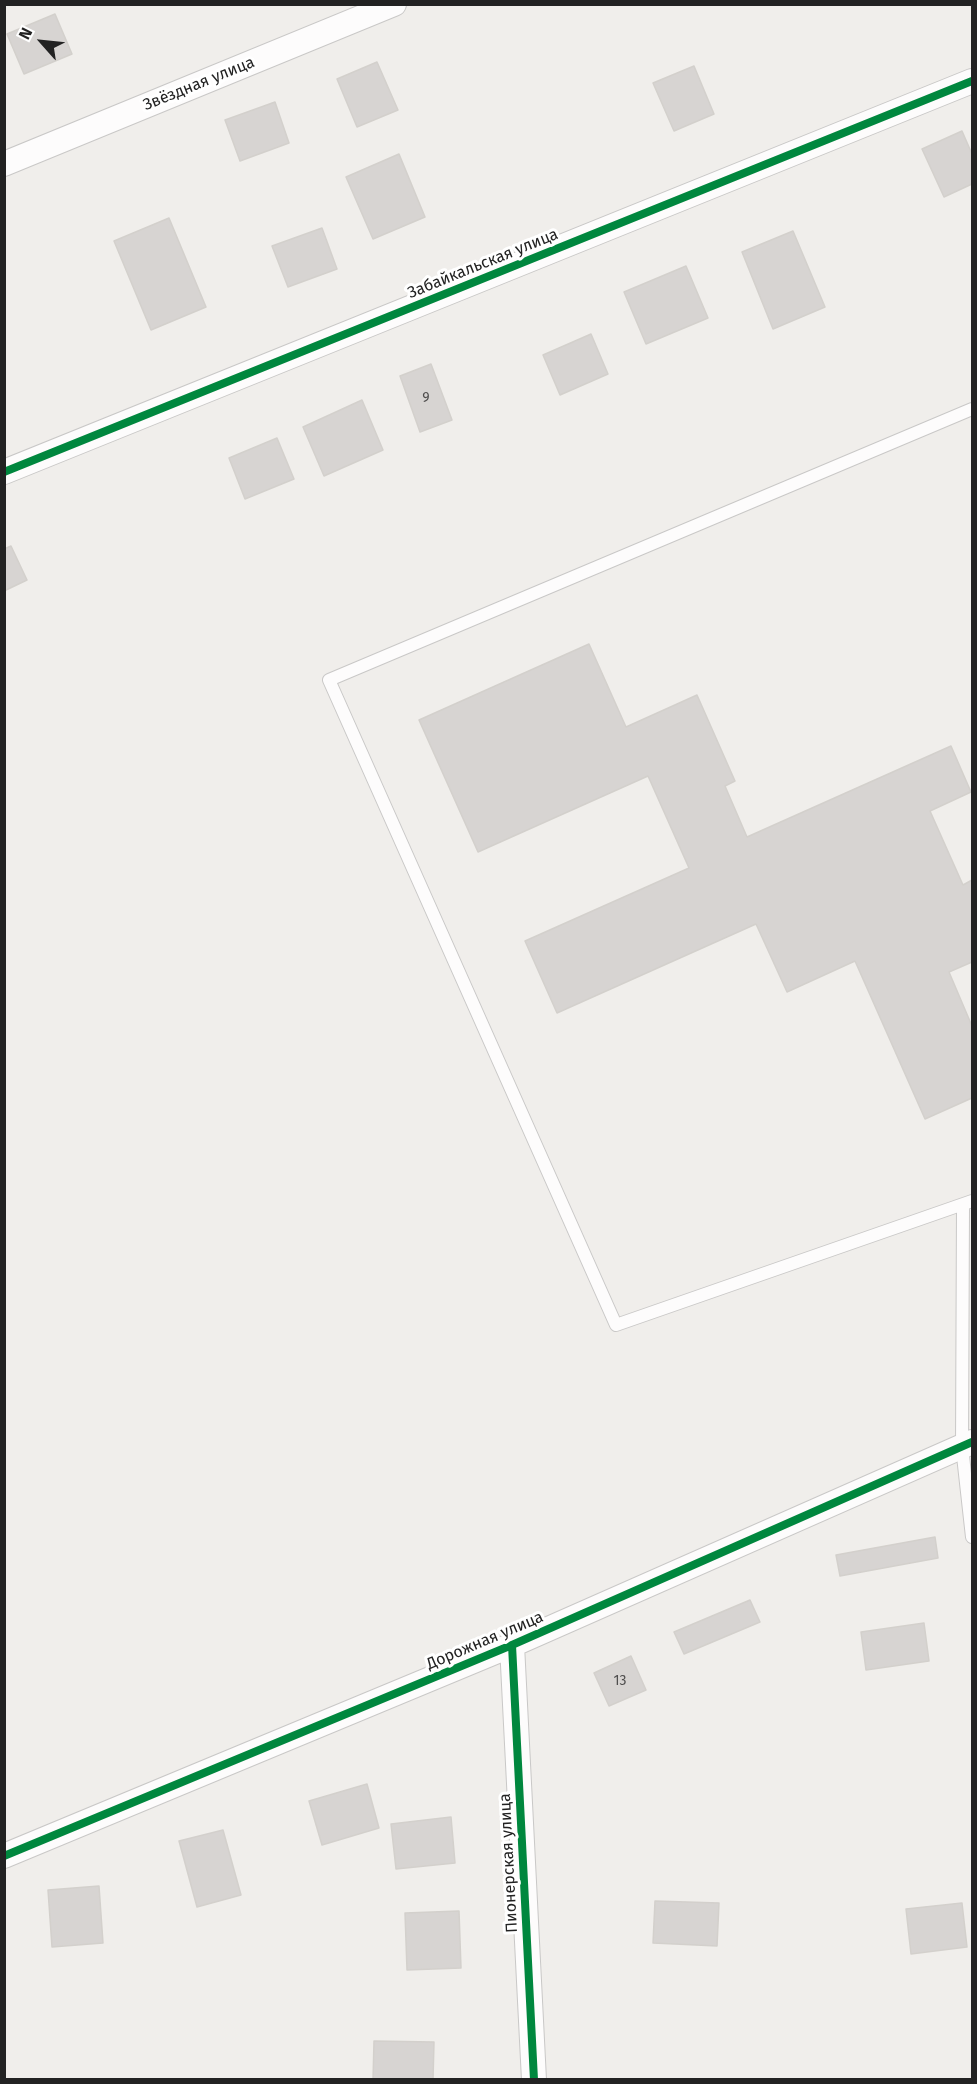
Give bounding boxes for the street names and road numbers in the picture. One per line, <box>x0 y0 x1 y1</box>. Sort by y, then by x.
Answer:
street label: Звёздная улица <box>141 53 257 115</box>
street label: Забайкальская улица <box>405 225 561 303</box>
street label: Дорожная улица <box>424 1608 546 1674</box>
street label: Пионерская улица <box>496 1793 522 1933</box>

